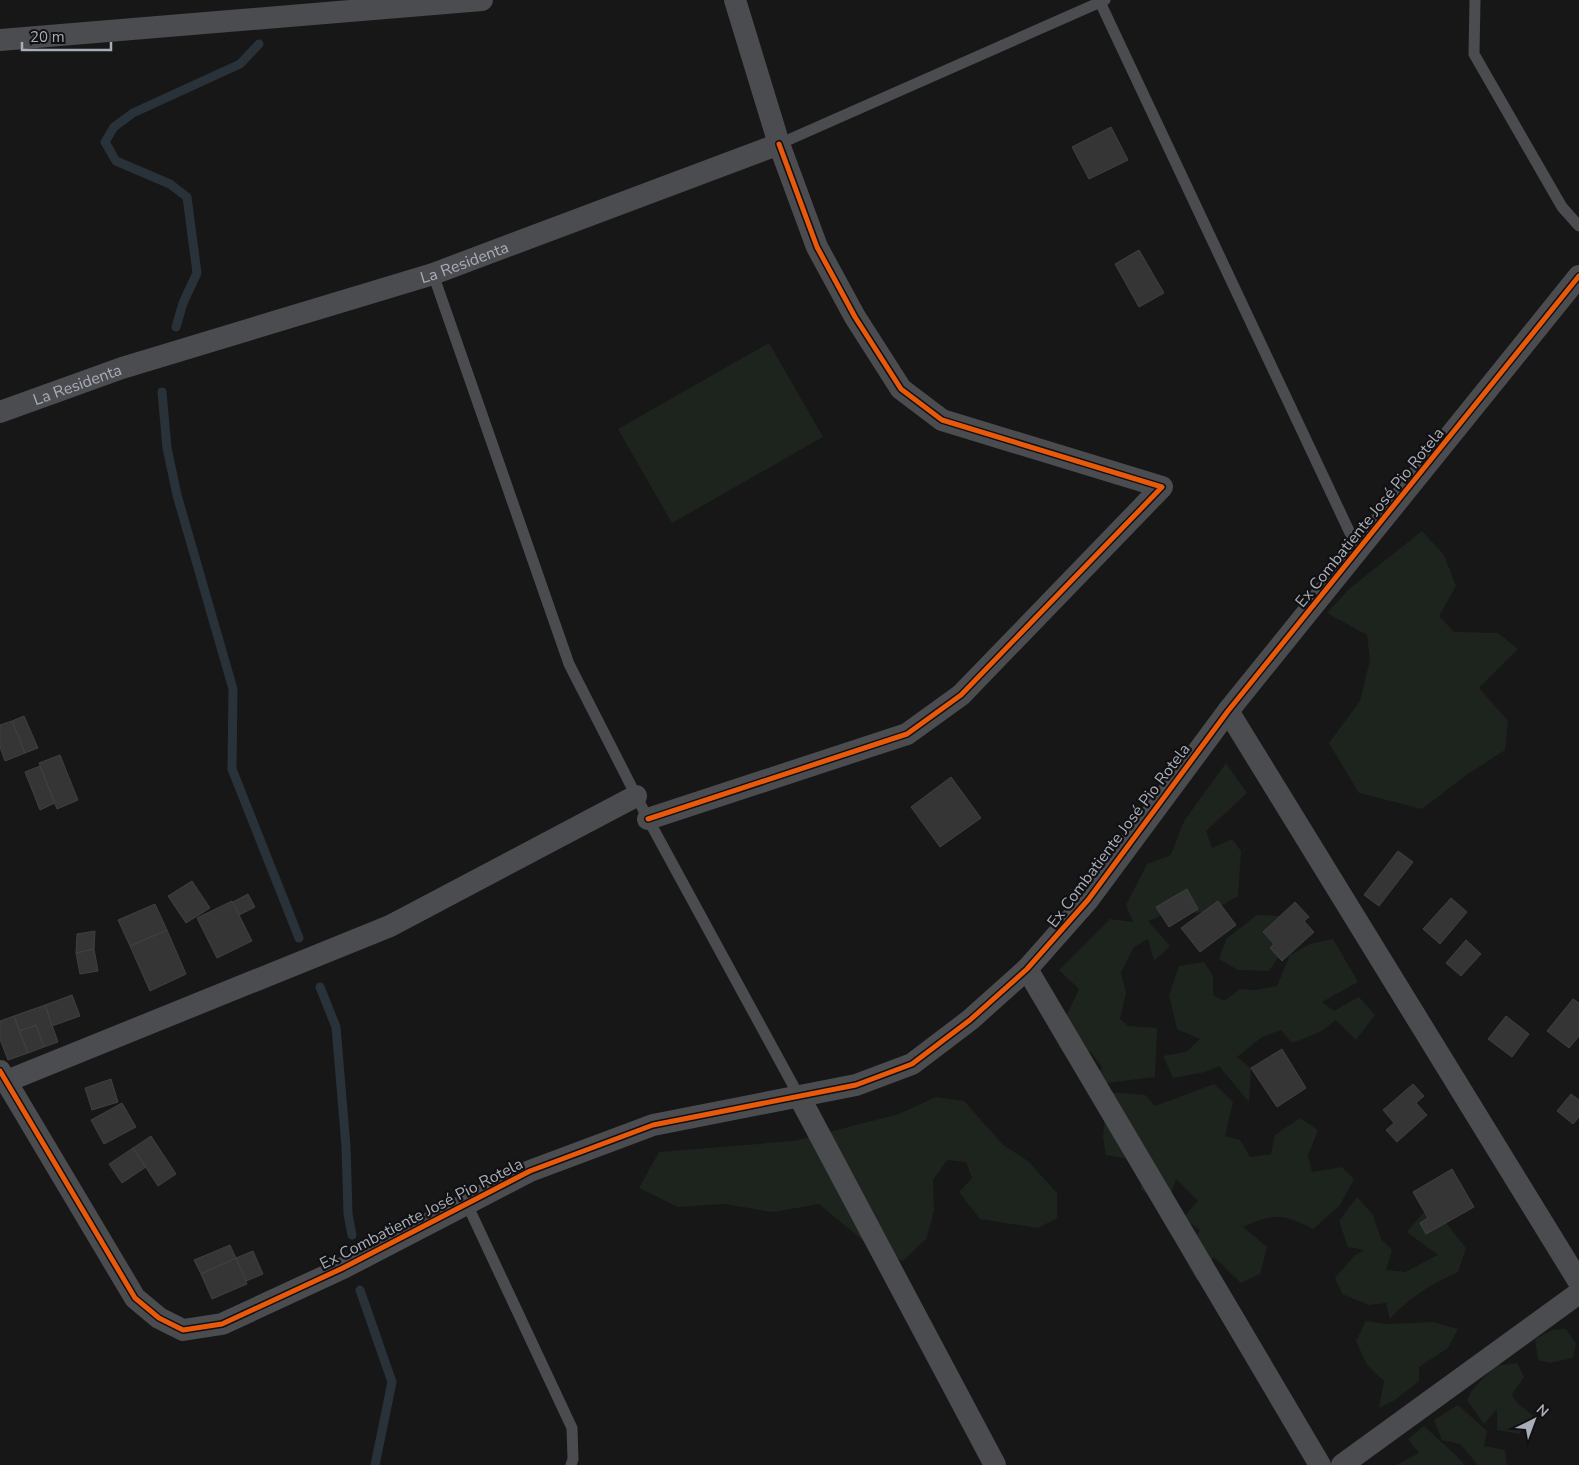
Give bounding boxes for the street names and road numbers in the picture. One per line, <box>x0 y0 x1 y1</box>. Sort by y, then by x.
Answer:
street label: La Residenta <box>418 237 512 289</box>
street label: La Residenta <box>30 359 125 411</box>
street label: Ex Combatiente José Pio Rotela <box>1290 423 1449 612</box>
street label: Ex Combatiente José Pio Rotela <box>1042 739 1195 932</box>
street label: Ex Combatiente José Pio Rotela <box>316 1153 527 1275</box>

